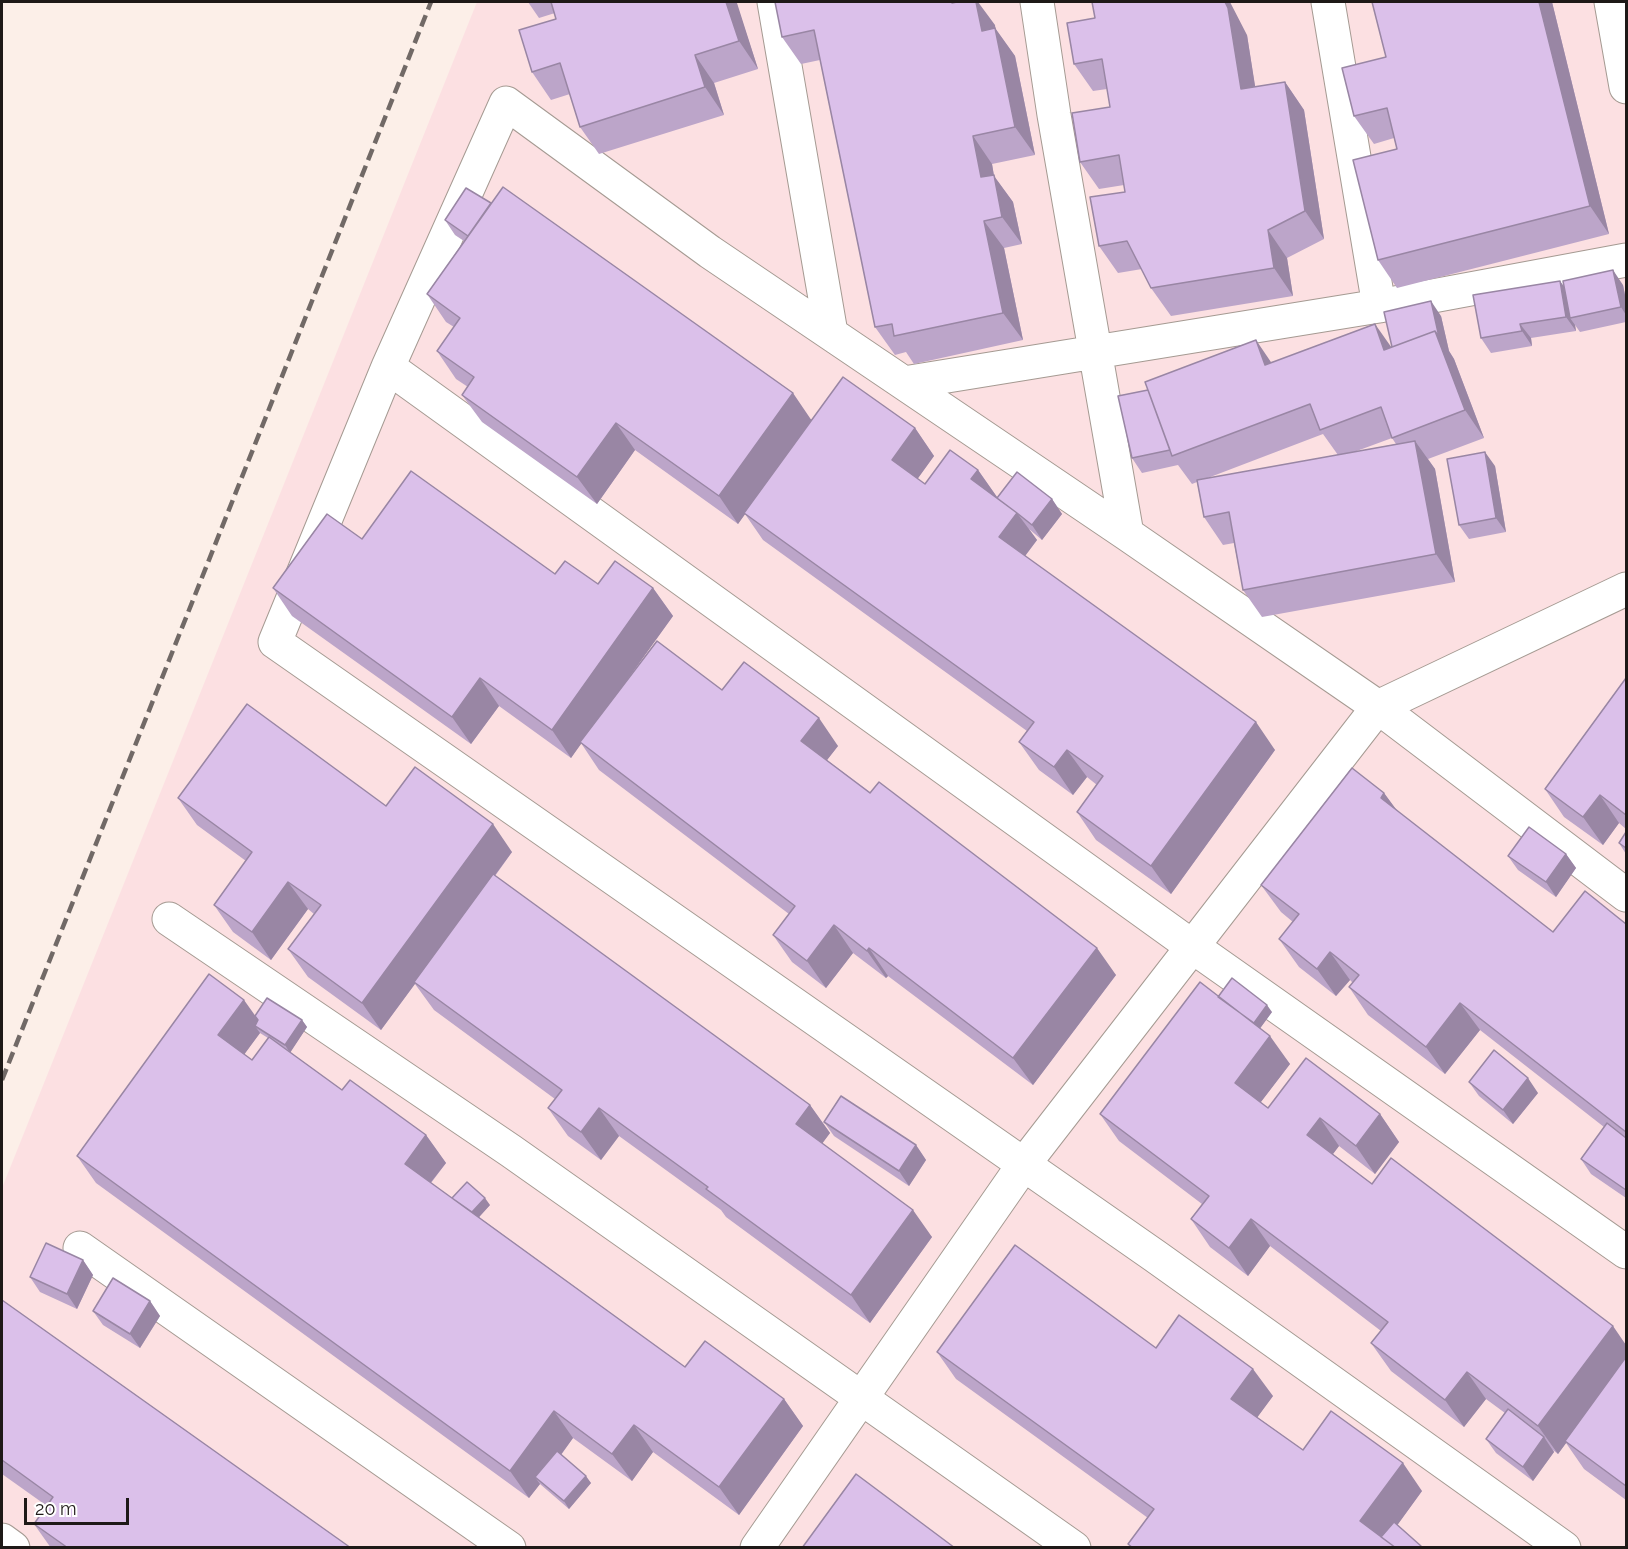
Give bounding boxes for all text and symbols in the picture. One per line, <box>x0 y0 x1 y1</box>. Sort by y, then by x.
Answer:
scale bar <box>27 1486 132 1524</box>
text: 20 m <box>35 1498 77 1519</box>

